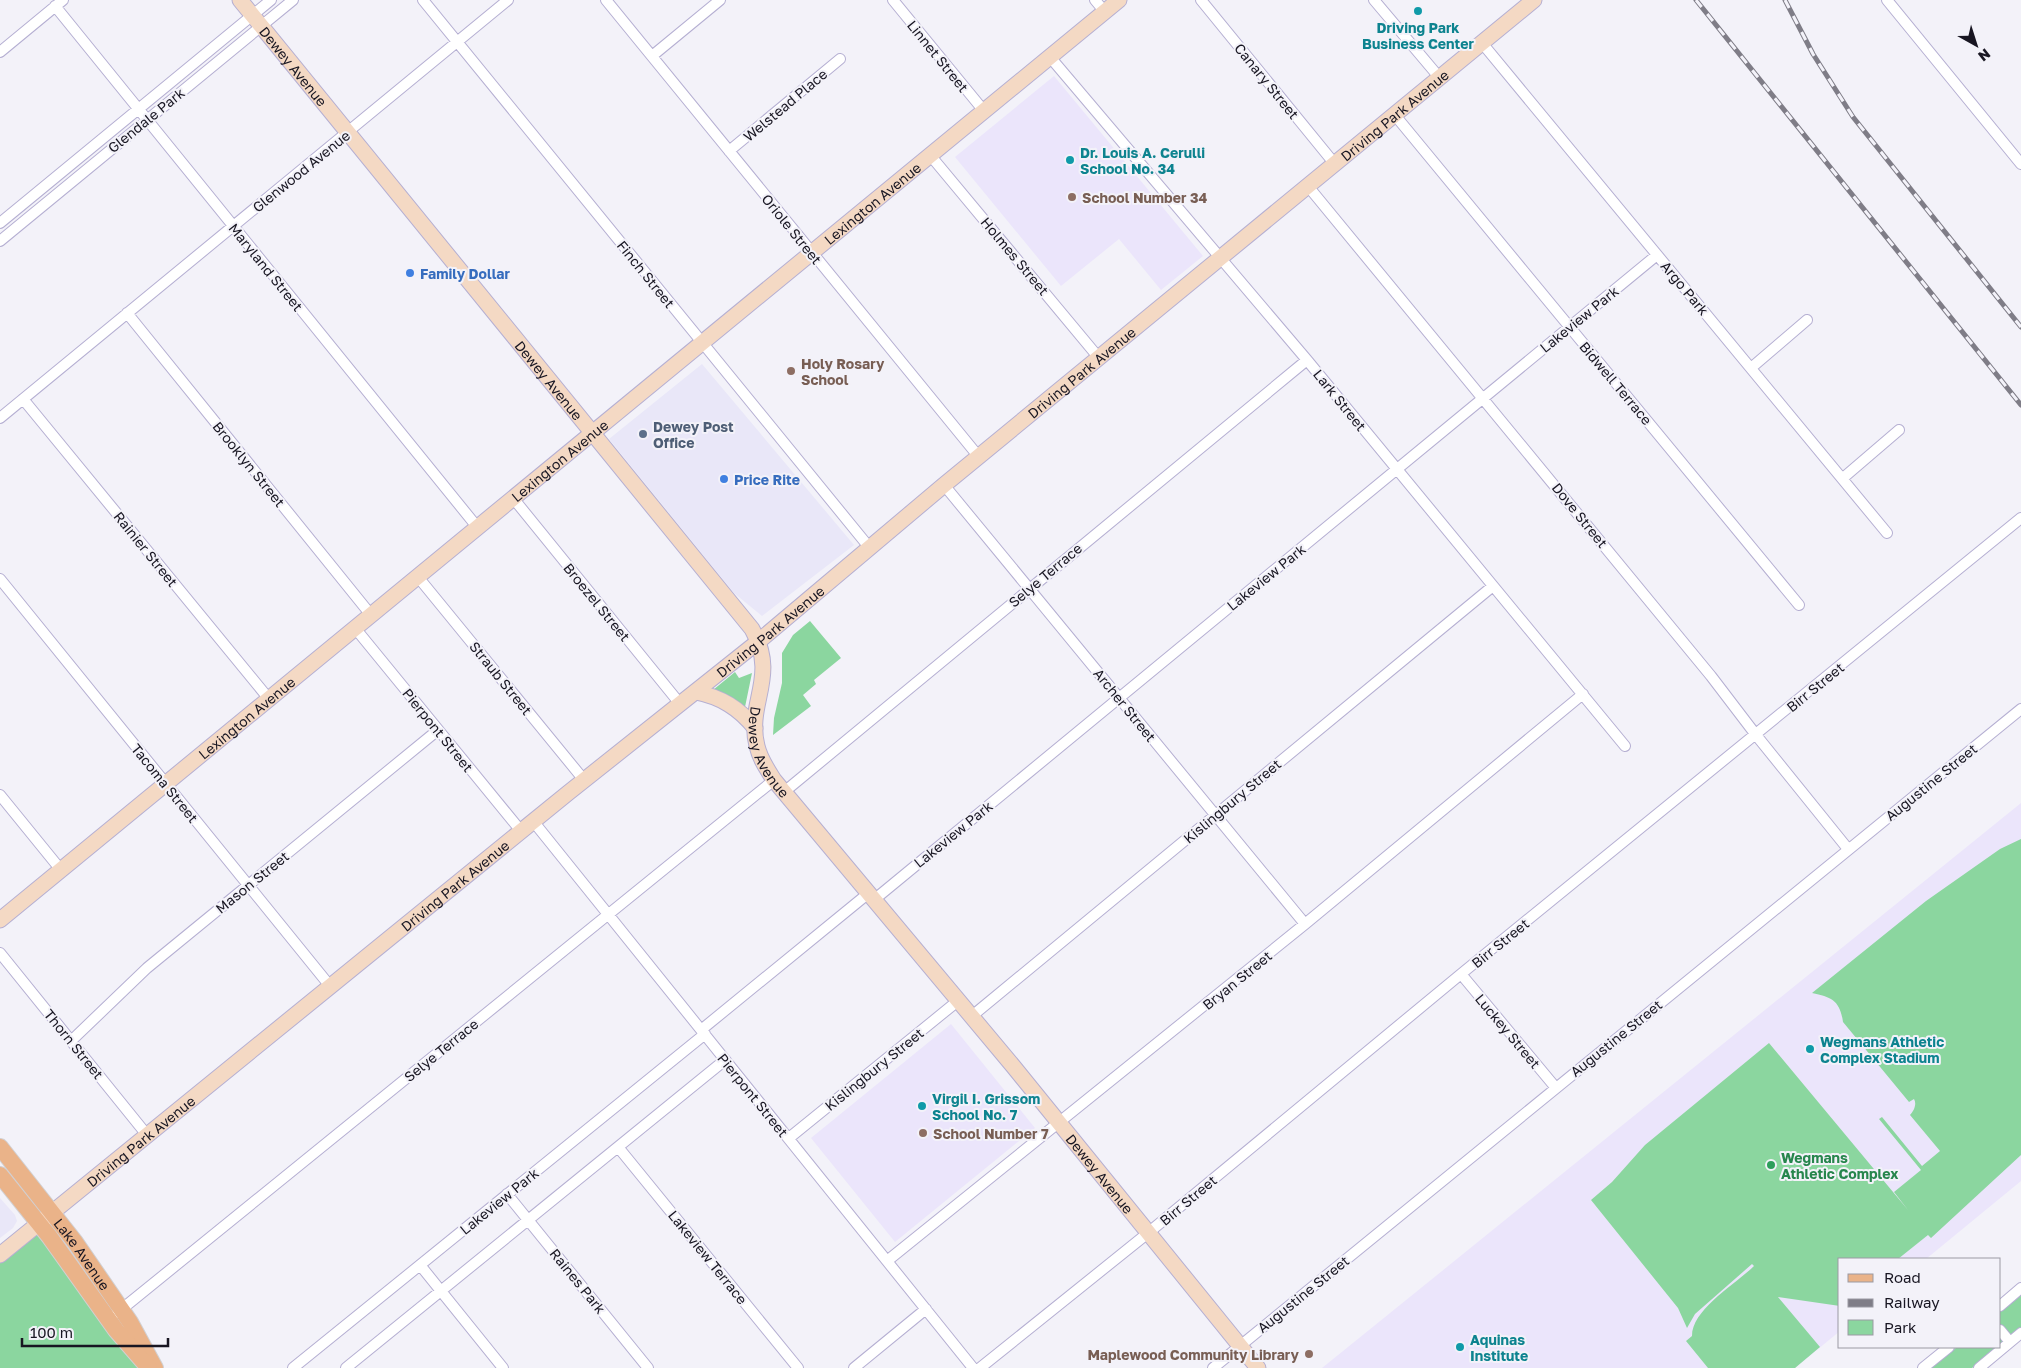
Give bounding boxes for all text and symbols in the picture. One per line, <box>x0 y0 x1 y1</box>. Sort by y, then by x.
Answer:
marker: Driving Park Business Center <box>1412 5 1424 17</box>
street label: Linnet Street <box>904 17 972 95</box>
place label: Driving Park Business Center <box>1362 19 1474 52</box>
north arrow <box>1951 20 2001 70</box>
street label: Dewey Avenue <box>256 23 331 109</box>
street label: Canary Street <box>1231 40 1303 122</box>
text: N <box>1975 46 1994 65</box>
street label: Welstead Place <box>740 65 830 145</box>
street label: Driving Park Avenue <box>1337 66 1452 164</box>
street label: Glendale Park <box>104 84 188 156</box>
street label: Glenwood Avenue <box>249 127 353 215</box>
place label: Dr. Louis A. Cerulli School No. 34 <box>1080 144 1205 177</box>
marker: Dr. Louis A. Cerulli School No. 34 <box>1064 154 1076 166</box>
street label: Lexington Avenue <box>820 158 924 248</box>
place label: School Number 34 <box>1082 189 1207 206</box>
street label: Oriole Street <box>759 190 825 268</box>
marker: School Number 34 <box>1066 191 1078 203</box>
street label: Holmes Street <box>978 214 1052 298</box>
street label: Maryland Street <box>225 220 307 314</box>
street label: Finch Street <box>614 237 678 311</box>
street label: Argo Park <box>1657 257 1713 319</box>
place label: Family Dollar <box>420 265 510 282</box>
marker: Family Dollar <box>404 267 416 279</box>
street label: Lakeview Park <box>1536 282 1622 356</box>
street label: Driving Park Avenue <box>1024 323 1139 421</box>
street label: Dewey Avenue <box>512 337 587 423</box>
street label: Bidwell Terrace <box>1576 338 1656 428</box>
place label: Holy Rosary School <box>801 355 885 388</box>
marker: Holy Rosary School <box>785 365 797 377</box>
street label: Lark Street <box>1310 366 1370 434</box>
street label: Lexington Avenue <box>508 416 611 505</box>
street label: Brooklyn Street <box>209 418 289 510</box>
place label: Dewey Post Office <box>653 418 734 451</box>
marker: Dewey Post Office <box>637 428 649 440</box>
place label: Price Rite <box>734 471 800 488</box>
marker: Price Rite <box>718 473 730 485</box>
street label: Dove Street <box>1549 479 1611 551</box>
street label: Rainier Street <box>110 508 182 590</box>
street label: Selye Terrace <box>1005 539 1085 611</box>
street label: Lakeview Park <box>1223 540 1309 614</box>
street label: Broezel Street <box>560 559 634 645</box>
street label: Driving Park Avenue <box>713 582 827 680</box>
street label: Straub Street <box>466 638 536 718</box>
street label: Birr Street <box>1783 659 1847 715</box>
street label: Archer Street <box>1090 665 1160 745</box>
street label: Lexington Avenue <box>195 673 298 762</box>
street label: Pierpont Street <box>399 685 477 775</box>
street label: Dewey Avenue <box>746 705 793 801</box>
street label: Tacoma Street <box>128 740 202 826</box>
street label: Augustine Street <box>1882 740 1980 824</box>
street label: Kislingbury Street <box>1180 755 1284 847</box>
street label: Lakeview Park <box>910 797 996 871</box>
street label: Driving Park Avenue <box>397 836 512 934</box>
street label: Mason Street <box>212 847 292 917</box>
street label: Birr Street <box>1468 915 1532 971</box>
street label: Bryan Street <box>1199 947 1275 1013</box>
street label: Luckey Street <box>1472 990 1544 1072</box>
street label: Augustine Street <box>1567 996 1665 1080</box>
street label: Thorn Street <box>41 1006 107 1082</box>
street label: Selye Terrace <box>401 1015 481 1085</box>
street label: Kislingbury Street <box>821 1024 927 1114</box>
place label: Wegmans Athletic Complex Stadium <box>1820 1033 1944 1066</box>
marker: Wegmans Athletic Complex Stadium <box>1804 1043 1816 1055</box>
street label: Pierpont Street <box>714 1050 792 1140</box>
place label: Virgil I. Grissom School No. 7 <box>932 1090 1040 1123</box>
street label: Driving Park Avenue <box>83 1092 198 1190</box>
marker: Virgil I. Grissom School No. 7 <box>916 1100 928 1112</box>
place label: School Number 7 <box>933 1125 1049 1142</box>
marker: School Number 7 <box>917 1127 929 1139</box>
street label: Dewey Avenue <box>1063 1130 1137 1217</box>
place label: Wegmans Athletic Complex <box>1781 1149 1898 1182</box>
marker: Wegmans Athletic Complex <box>1765 1159 1777 1171</box>
street label: Lakeview Park <box>456 1164 542 1238</box>
street label: Birr Street <box>1156 1171 1220 1229</box>
street label: Lakeview Terrace <box>665 1207 751 1307</box>
street label: Lake Avenue <box>51 1214 114 1293</box>
street label: Raines Park <box>547 1245 610 1317</box>
street label: Augustine Street <box>1254 1252 1352 1336</box>
legend <box>1838 1258 2001 1348</box>
text: Road <box>1884 1268 1921 1286</box>
text: Railway <box>1884 1293 1940 1311</box>
scale bar <box>22 1316 169 1348</box>
text: Park <box>1884 1318 1917 1336</box>
text: 100 m <box>30 1323 73 1341</box>
place label: Aquinas Institute <box>1470 1331 1528 1364</box>
marker: Aquinas Institute <box>1454 1341 1466 1353</box>
place label: Maplewood Community Library <box>1087 1346 1300 1363</box>
marker: Maplewood Community Library <box>1303 1348 1315 1360</box>

